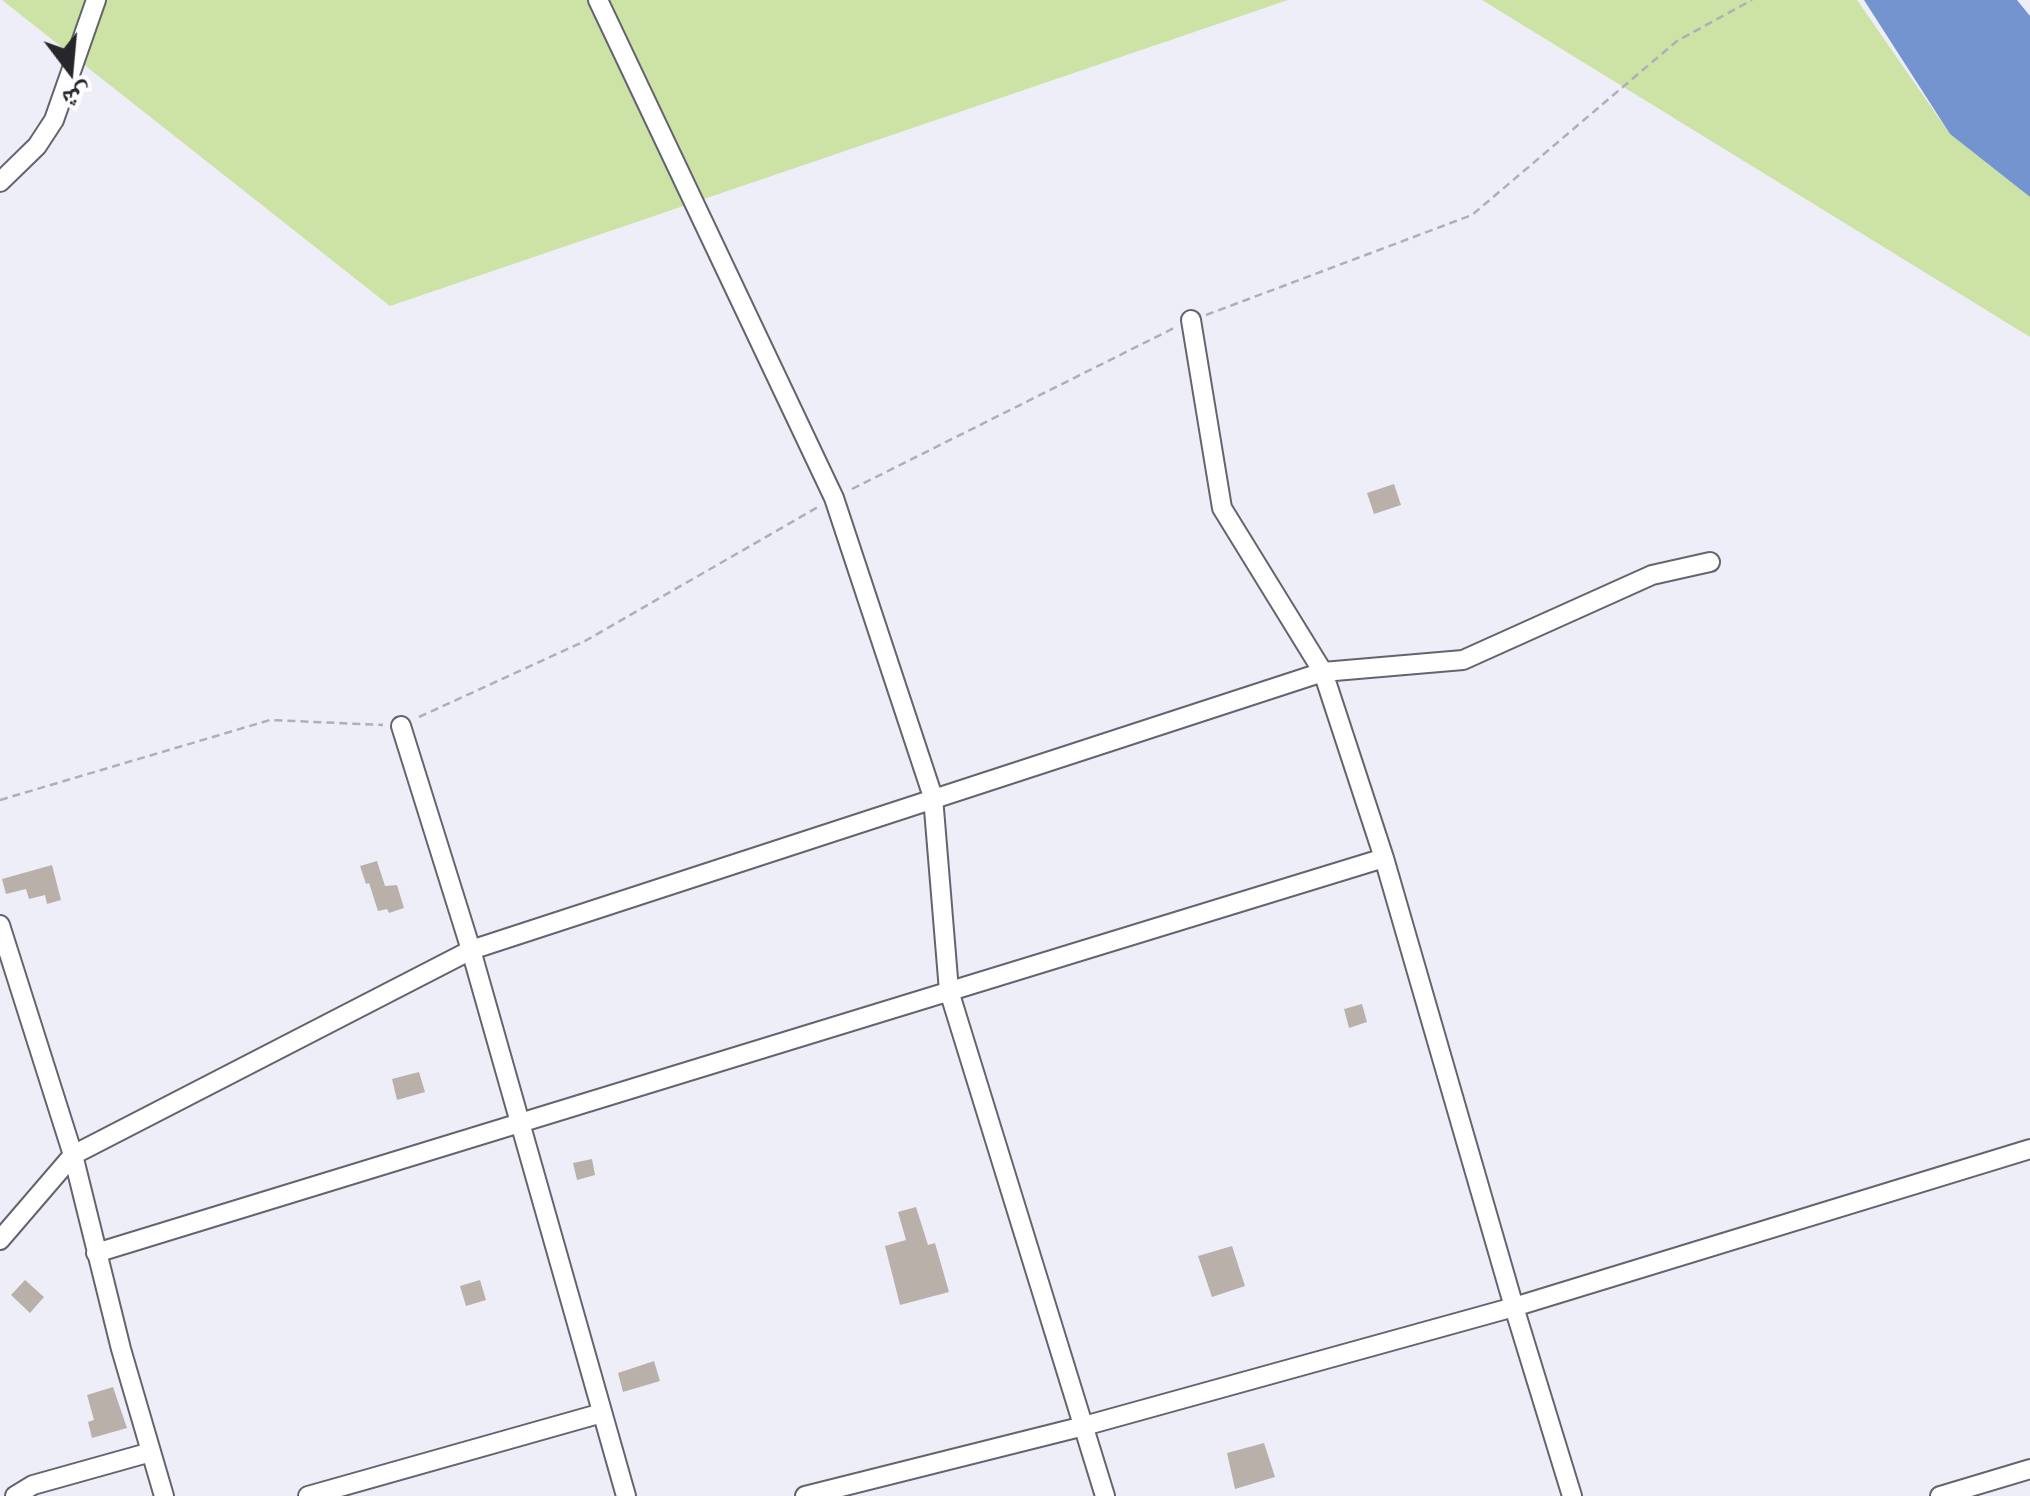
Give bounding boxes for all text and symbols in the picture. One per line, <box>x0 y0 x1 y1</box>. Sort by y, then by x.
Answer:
north arrow <box>20 20 120 120</box>
text: ش <box>59 76 98 121</box>

